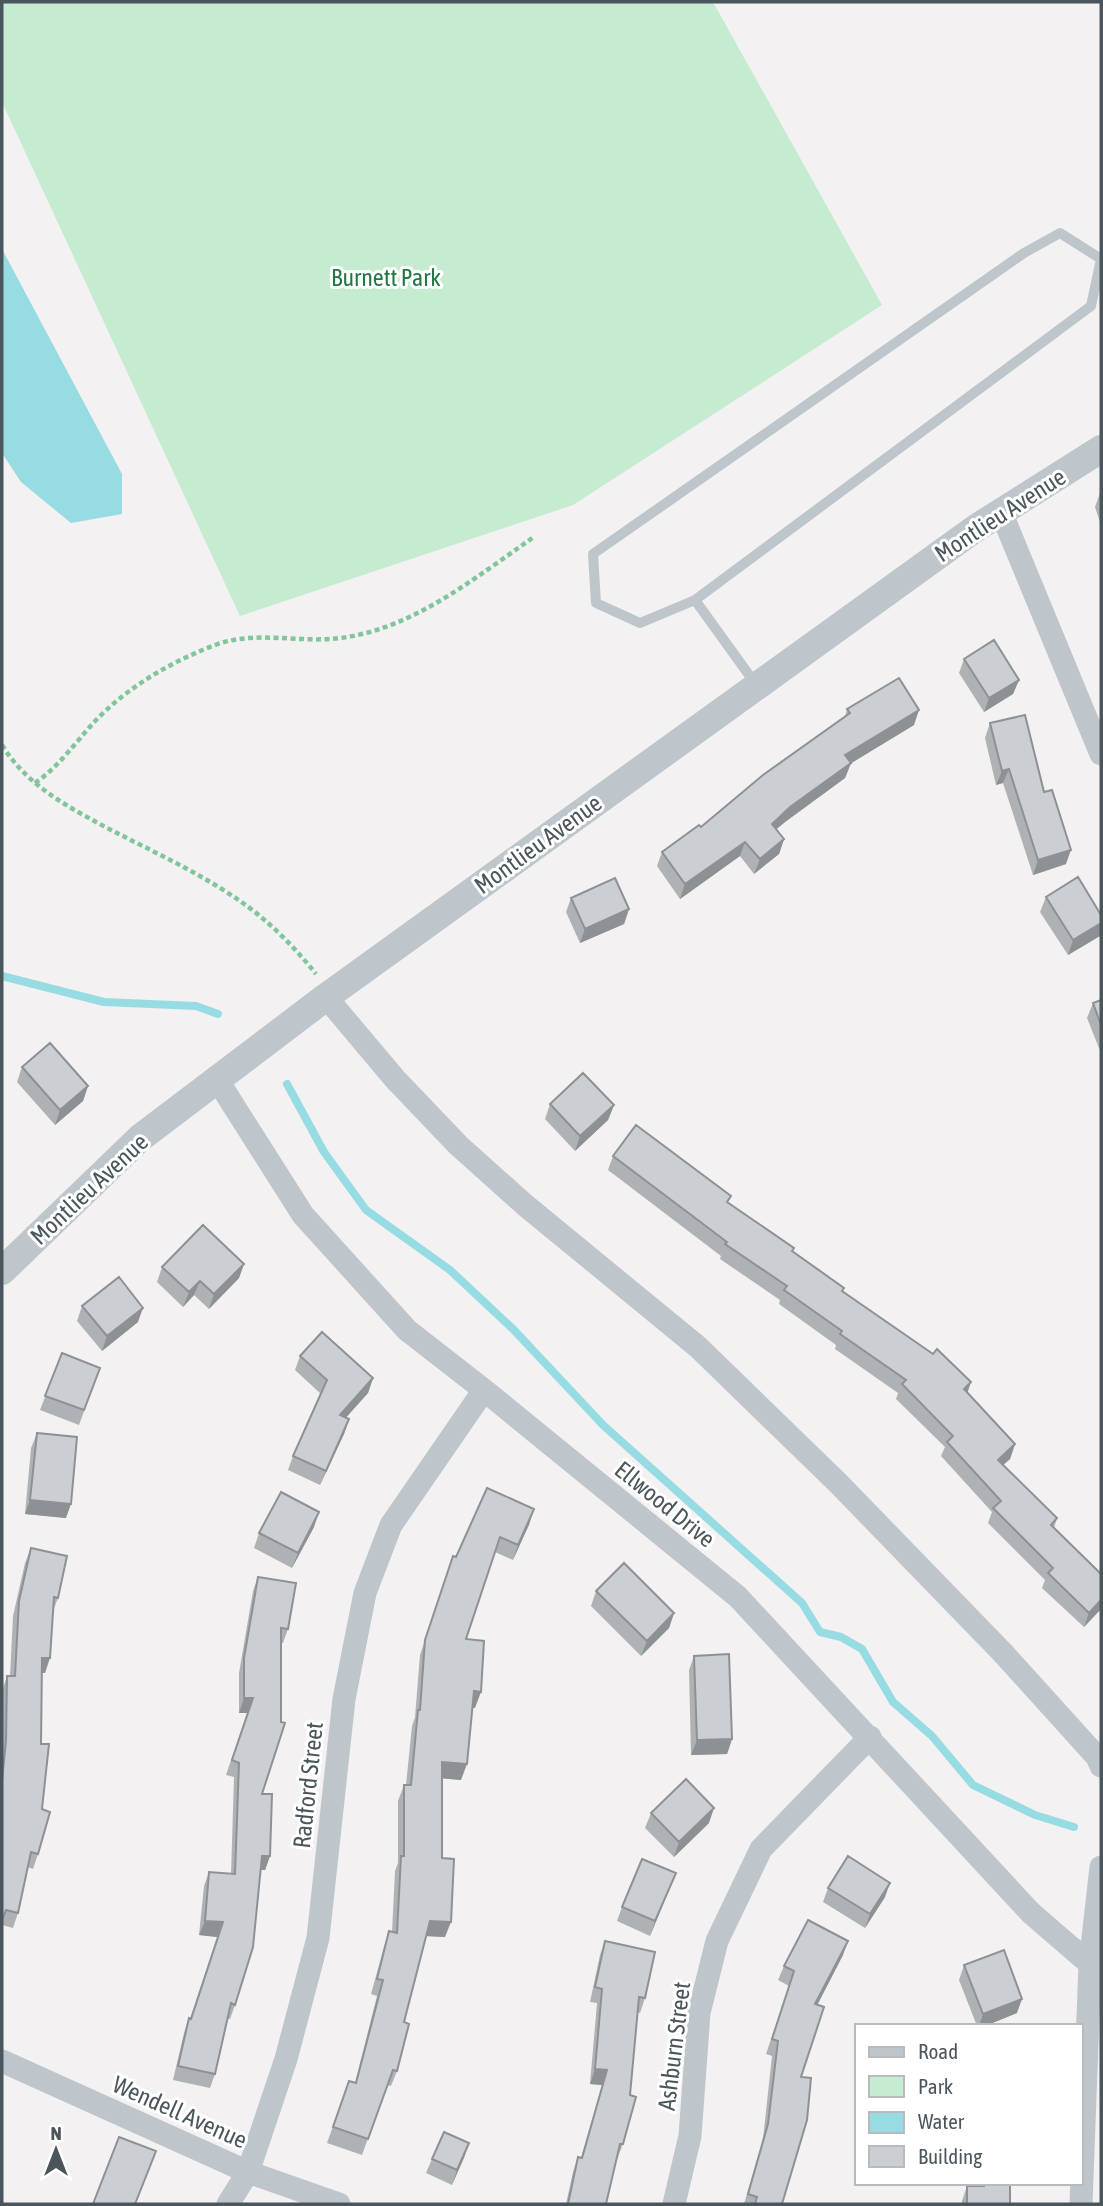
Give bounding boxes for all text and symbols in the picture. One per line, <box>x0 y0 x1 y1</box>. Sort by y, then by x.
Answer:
park label: Burnett Park <box>331 264 441 291</box>
street label: Montlieu Avenue <box>930 463 1070 567</box>
street label: Montlieu Avenue <box>469 789 607 899</box>
street label: Montlieu Avenue <box>25 1128 153 1250</box>
street label: Ellwood Drive <box>610 1456 720 1552</box>
street label: Radford Street <box>288 1720 328 1849</box>
street label: Ashburn Street <box>653 1980 695 2112</box>
legend <box>855 2024 1082 2185</box>
text: Road <box>918 2039 958 2063</box>
street label: Wendell Avenue <box>109 2070 251 2154</box>
text: Park <box>918 2074 953 2098</box>
text: Water <box>918 2109 965 2133</box>
north arrow <box>21 2115 91 2185</box>
text: N <box>50 2122 62 2144</box>
text: Building <box>918 2144 982 2168</box>

